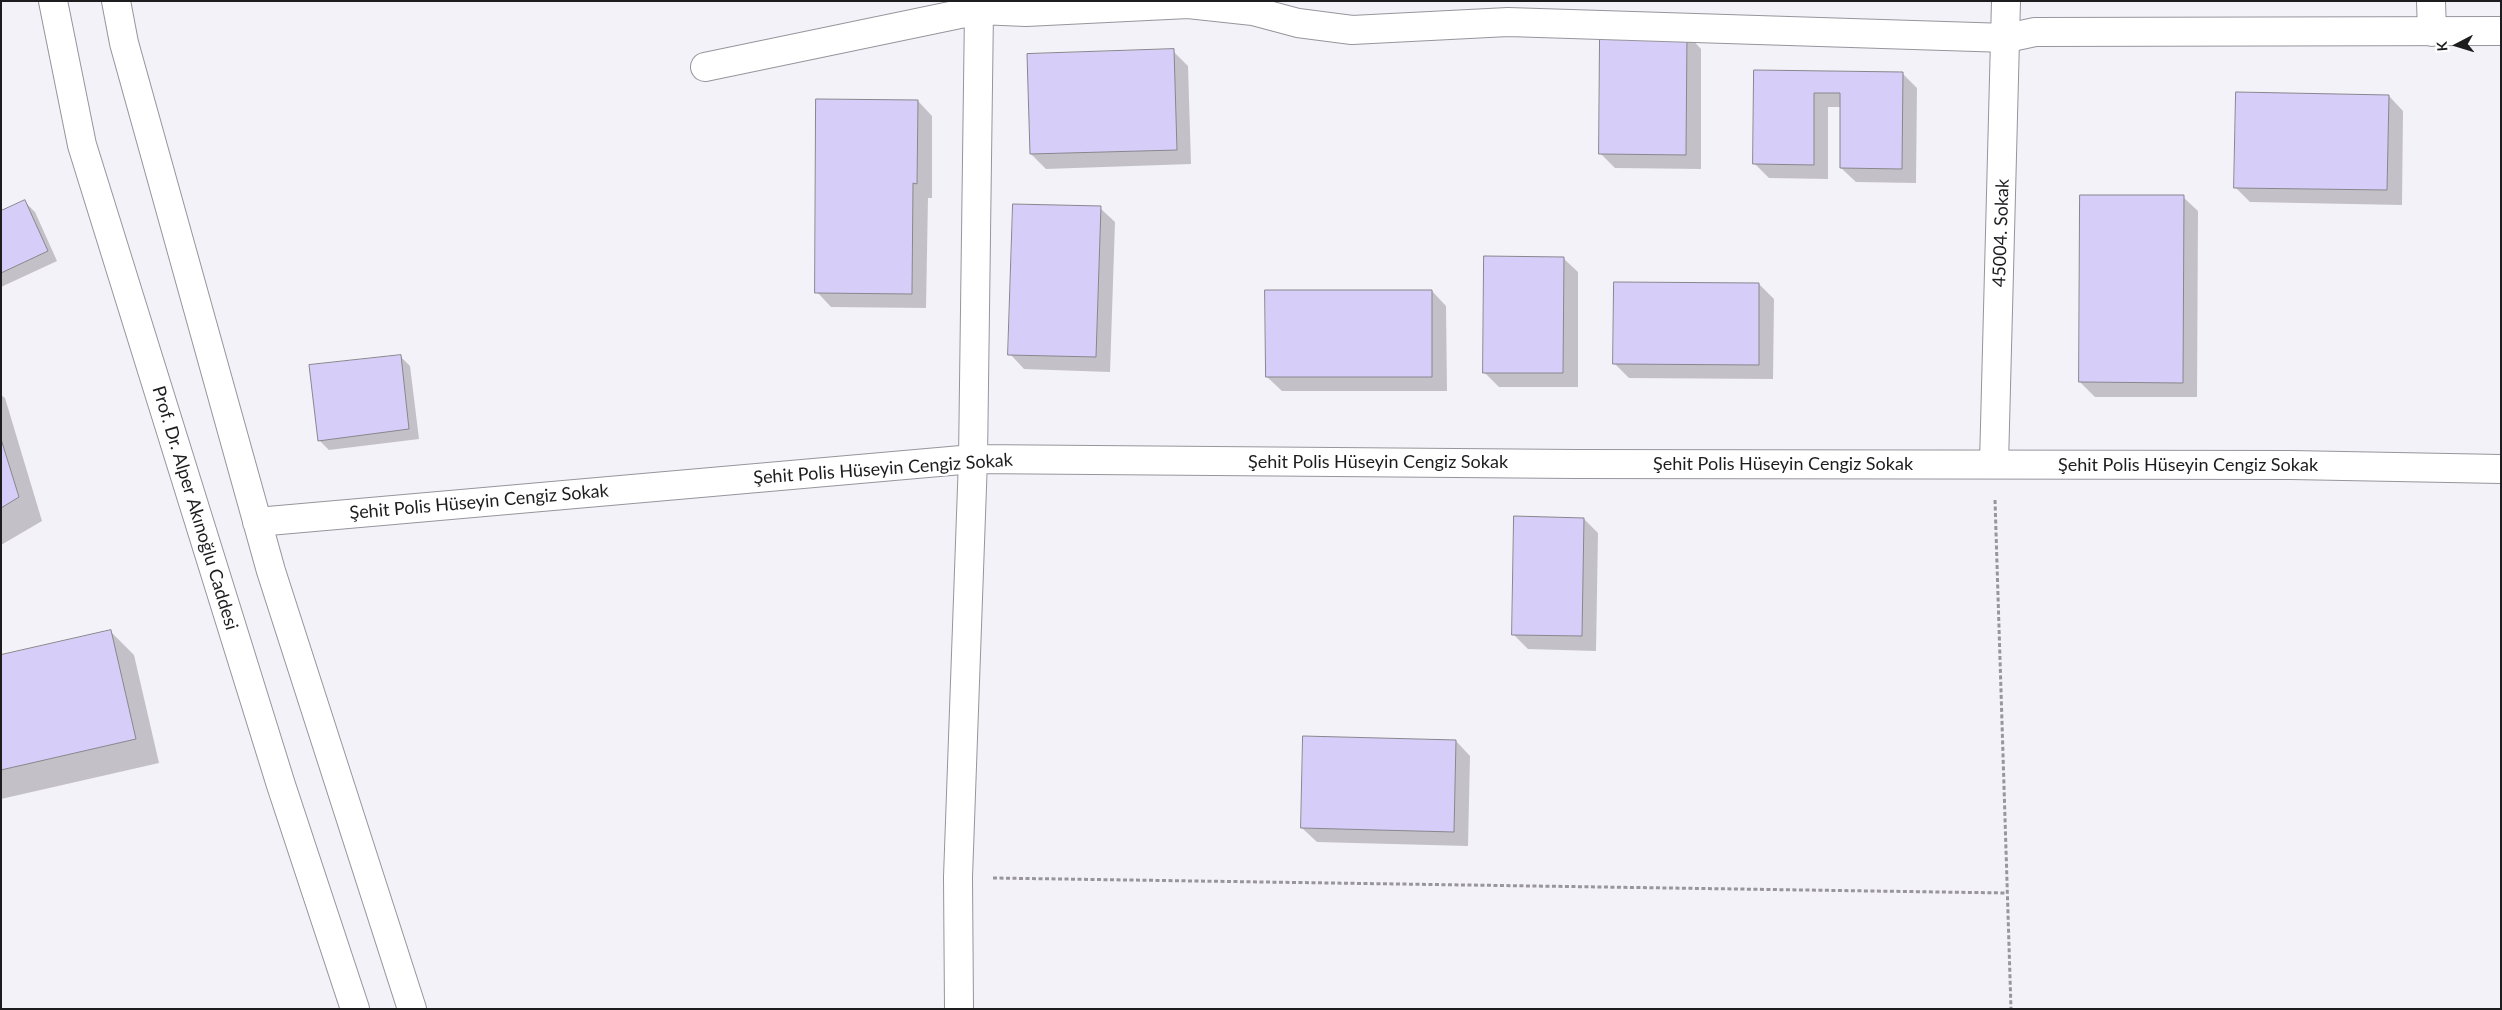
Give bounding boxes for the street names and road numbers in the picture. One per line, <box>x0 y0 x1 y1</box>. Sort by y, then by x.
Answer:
street label: 45004. Sokak <box>1988 179 2014 287</box>
street label: Prof. Dr. Alper Akınoğlu Caddesi <box>148 384 242 632</box>
street label: Şehit Polis Hüseyin Cengiz Sokak <box>753 449 1013 489</box>
street label: Şehit Polis Hüseyin Cengiz Sokak <box>1248 451 1508 473</box>
street label: Şehit Polis Hüseyin Cengiz Sokak <box>1653 453 1913 475</box>
street label: Şehit Polis Hüseyin Cengiz Sokak <box>2058 454 2318 476</box>
street label: Şehit Polis Hüseyin Cengiz Sokak <box>349 480 609 524</box>

